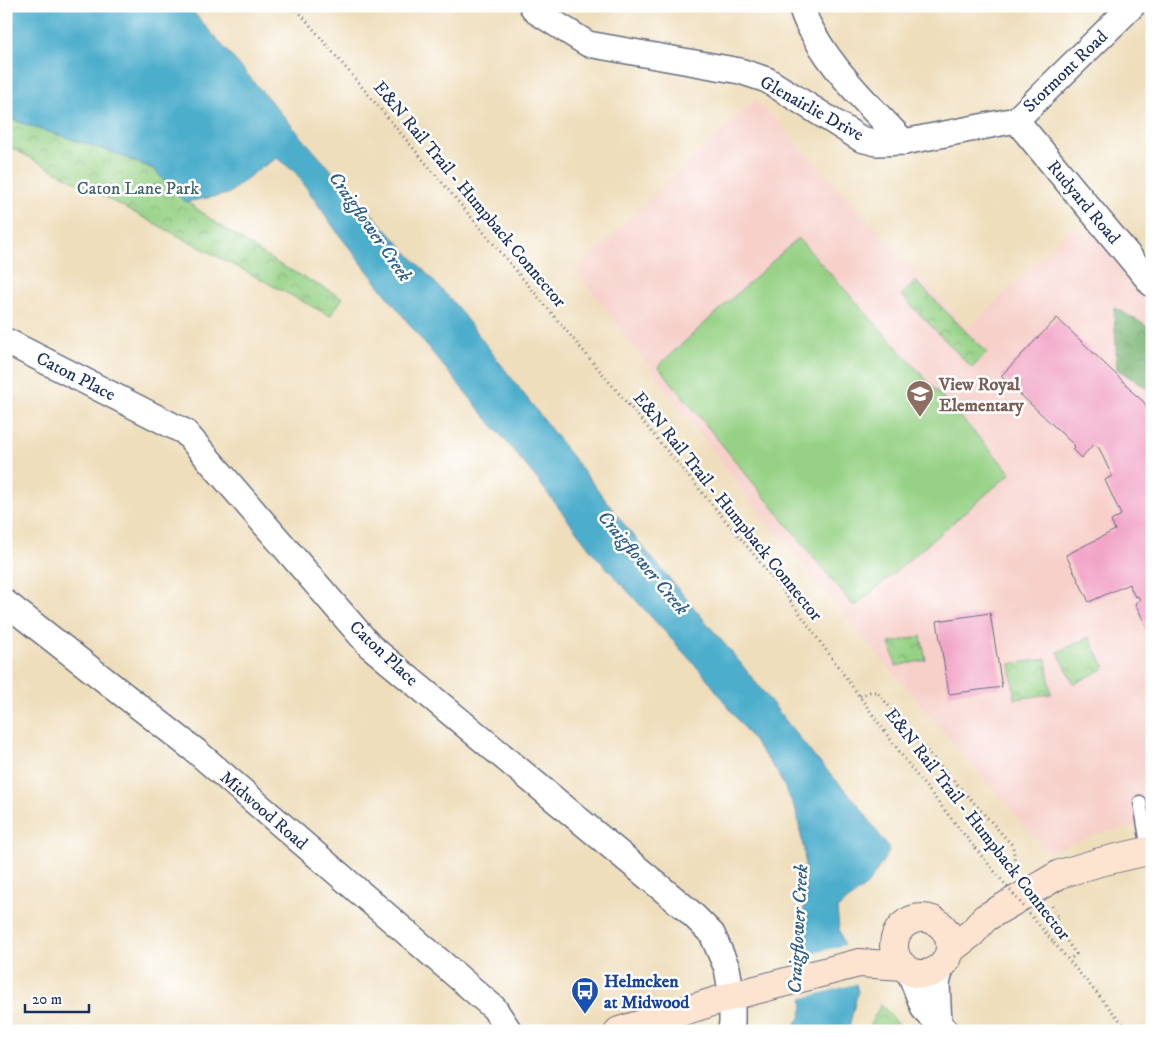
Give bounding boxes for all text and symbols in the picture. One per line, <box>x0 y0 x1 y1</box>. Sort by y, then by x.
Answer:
street label: Stormont Road <box>1019 26 1113 118</box>
street label: Glenairlie Drive <box>756 71 867 146</box>
street label: E&N Rail Trail - Humpback Connector <box>368 77 571 312</box>
street label: Rudyard Road <box>1042 156 1125 249</box>
water label: Craigflower Creek <box>323 167 416 287</box>
park label: Caton Lane Park <box>77 178 199 200</box>
street label: Caton Place <box>32 348 119 406</box>
place label: View Royal Elementary <box>938 374 1024 417</box>
school or university icon: View Royal Elementary <box>905 379 935 418</box>
street label: E&N Rail Trail - Humpback Connector <box>628 388 827 626</box>
water label: Craigflower Creek <box>592 506 693 620</box>
street label: Caton Place <box>344 616 422 691</box>
street label: E&N Rail Trail - Humpback Connector <box>880 704 1075 945</box>
street label: Midwood Road <box>215 767 312 855</box>
water label: Craigflower Creek <box>784 864 813 994</box>
place label: Helmcken at Midwood <box>604 971 690 1014</box>
bus stop icon: Helmcken at Midwood <box>570 976 600 1015</box>
scale bar <box>25 982 89 1014</box>
text: 20 m <box>32 990 62 1009</box>

